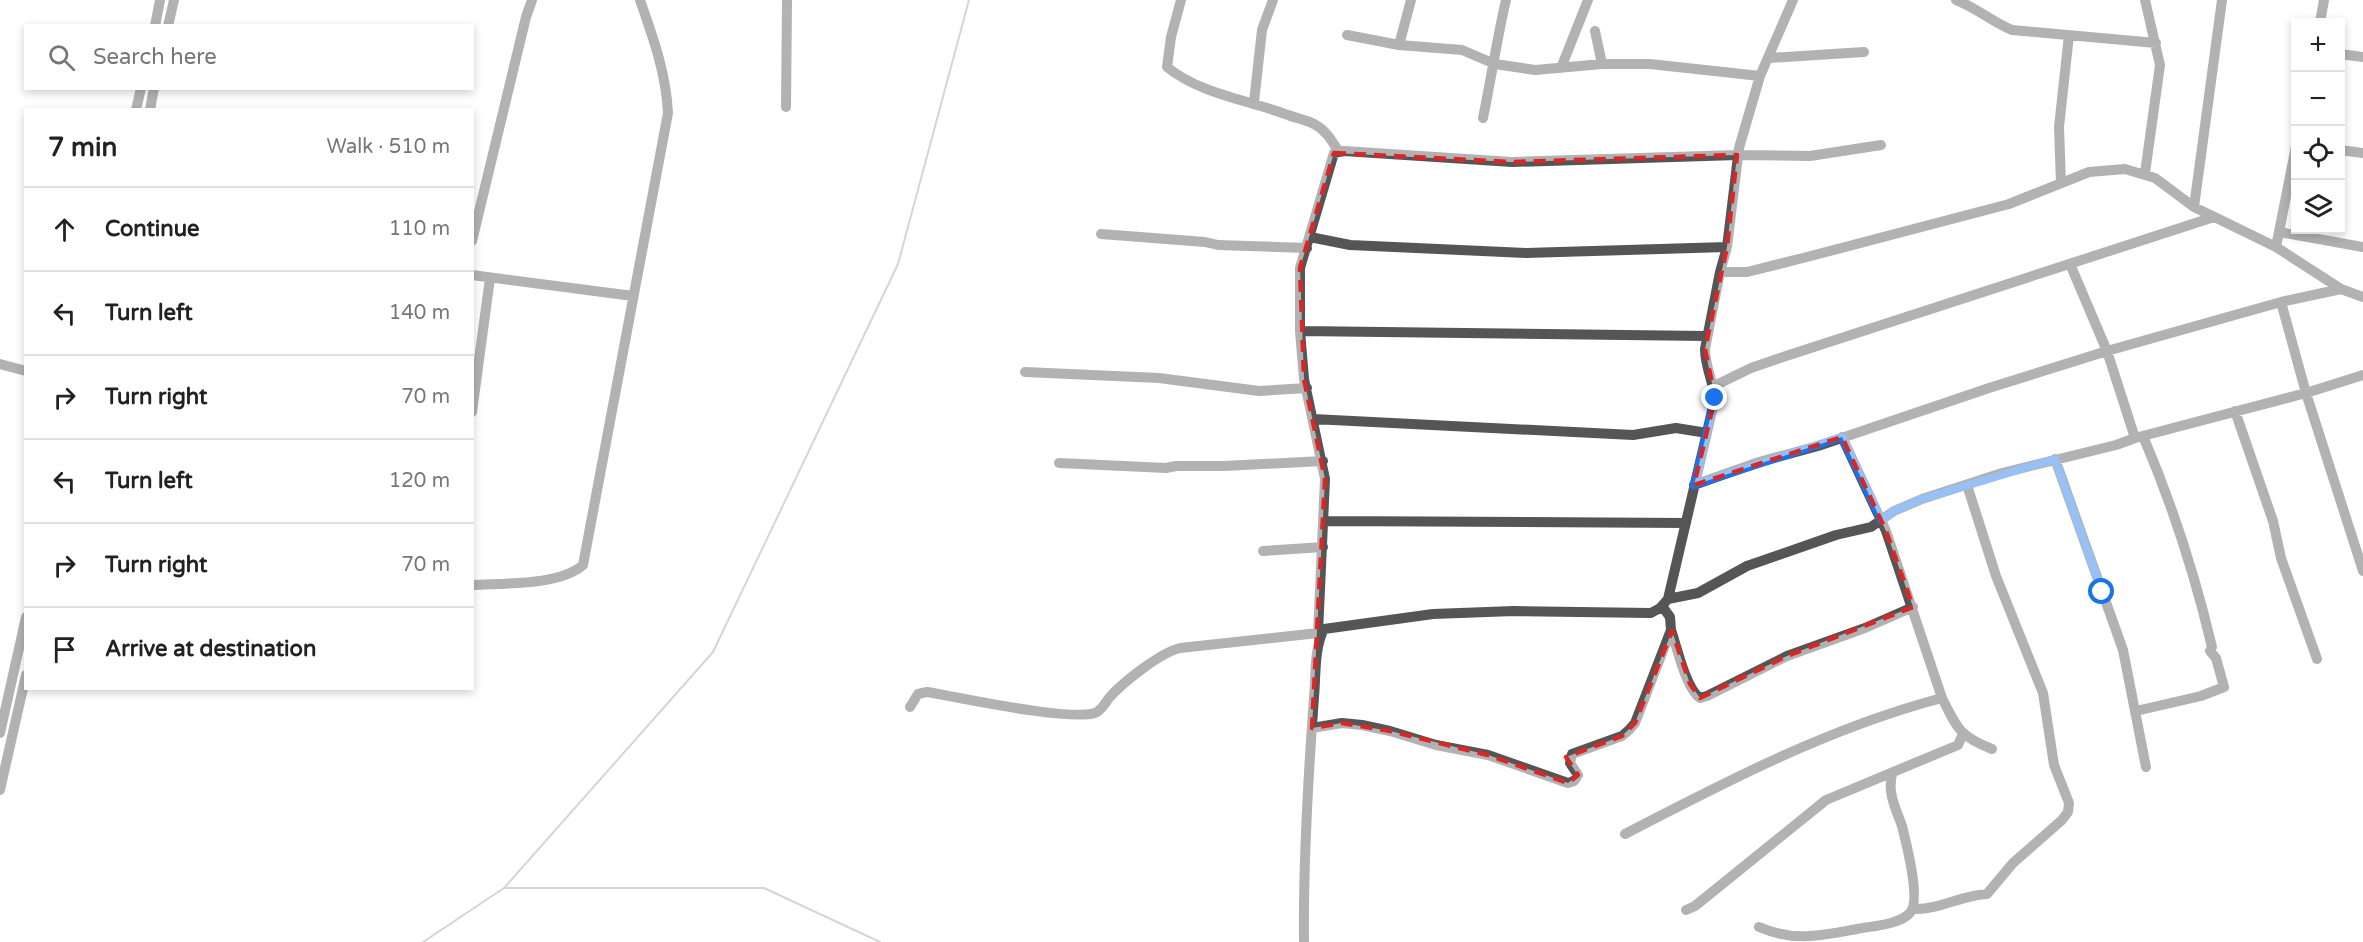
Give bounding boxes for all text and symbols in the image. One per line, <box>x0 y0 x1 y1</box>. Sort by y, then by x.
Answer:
map controls <box>2291 18 2345 234</box>
button: + <box>2291 18 2345 72</box>
search box <box>24 24 474 90</box>
icon: search <box>45 41 78 74</box>
text: Search here <box>93 44 217 70</box>
button: − <box>2291 72 2345 126</box>
button: locate <box>2291 126 2345 180</box>
text: 7 min <box>48 132 117 163</box>
text: Walk · 510 m <box>327 135 450 159</box>
button: layers <box>2291 180 2345 234</box>
icon: ahead <box>48 213 81 246</box>
text: Continue <box>105 216 200 242</box>
text: 110 m <box>389 217 450 241</box>
icon: left <box>48 297 81 330</box>
text: Turn left <box>105 300 193 326</box>
text: 140 m <box>389 301 450 325</box>
icon: right <box>48 381 81 414</box>
text: Turn right <box>105 384 207 410</box>
route end <box>1701 384 1727 410</box>
text: 70 m <box>401 385 450 409</box>
icon: left <box>48 465 81 498</box>
text: Turn left <box>105 468 193 494</box>
text: 120 m <box>389 469 450 493</box>
icon: right <box>48 549 81 582</box>
text: Turn right <box>105 552 207 578</box>
text: 70 m <box>401 553 450 577</box>
route start <box>2088 578 2114 604</box>
icon: arrive <box>48 633 81 666</box>
text: Arrive at destination <box>105 636 316 662</box>

